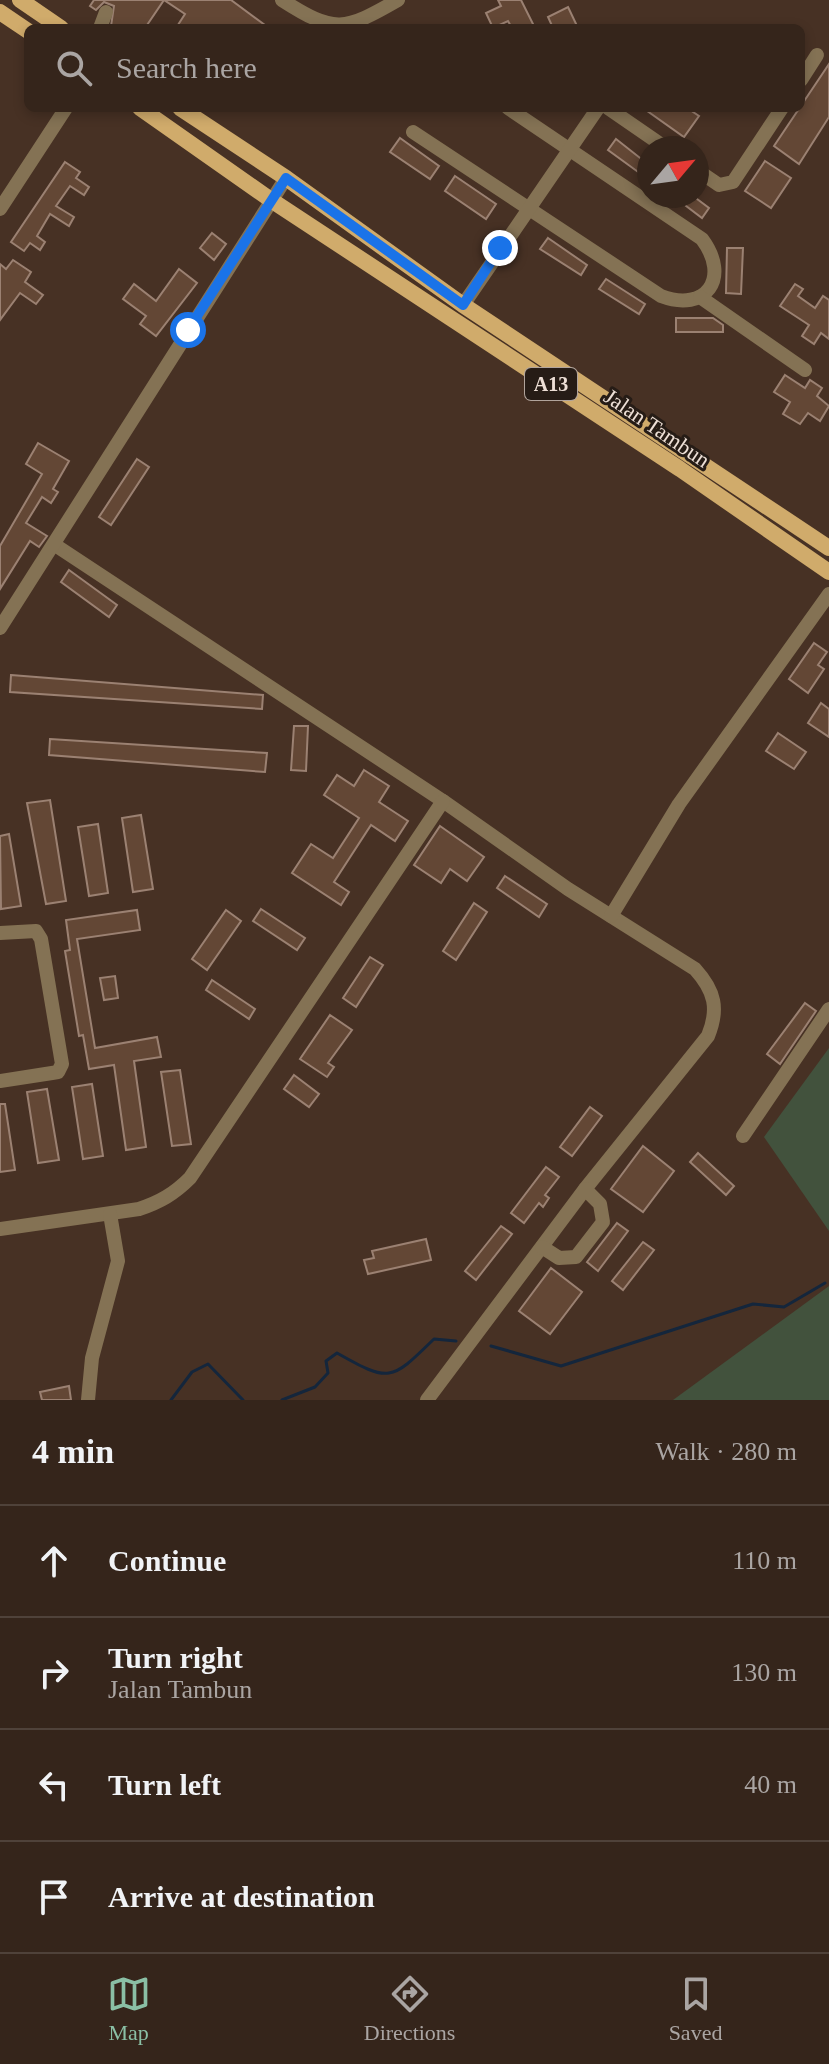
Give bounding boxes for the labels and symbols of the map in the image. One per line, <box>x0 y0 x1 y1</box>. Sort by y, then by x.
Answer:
north arrow <box>637 136 709 208</box>
route end <box>482 230 518 266</box>
route start <box>170 312 206 348</box>
road number: A13 <box>525 368 577 400</box>
street label: Jalan Tambun <box>599 384 715 472</box>

